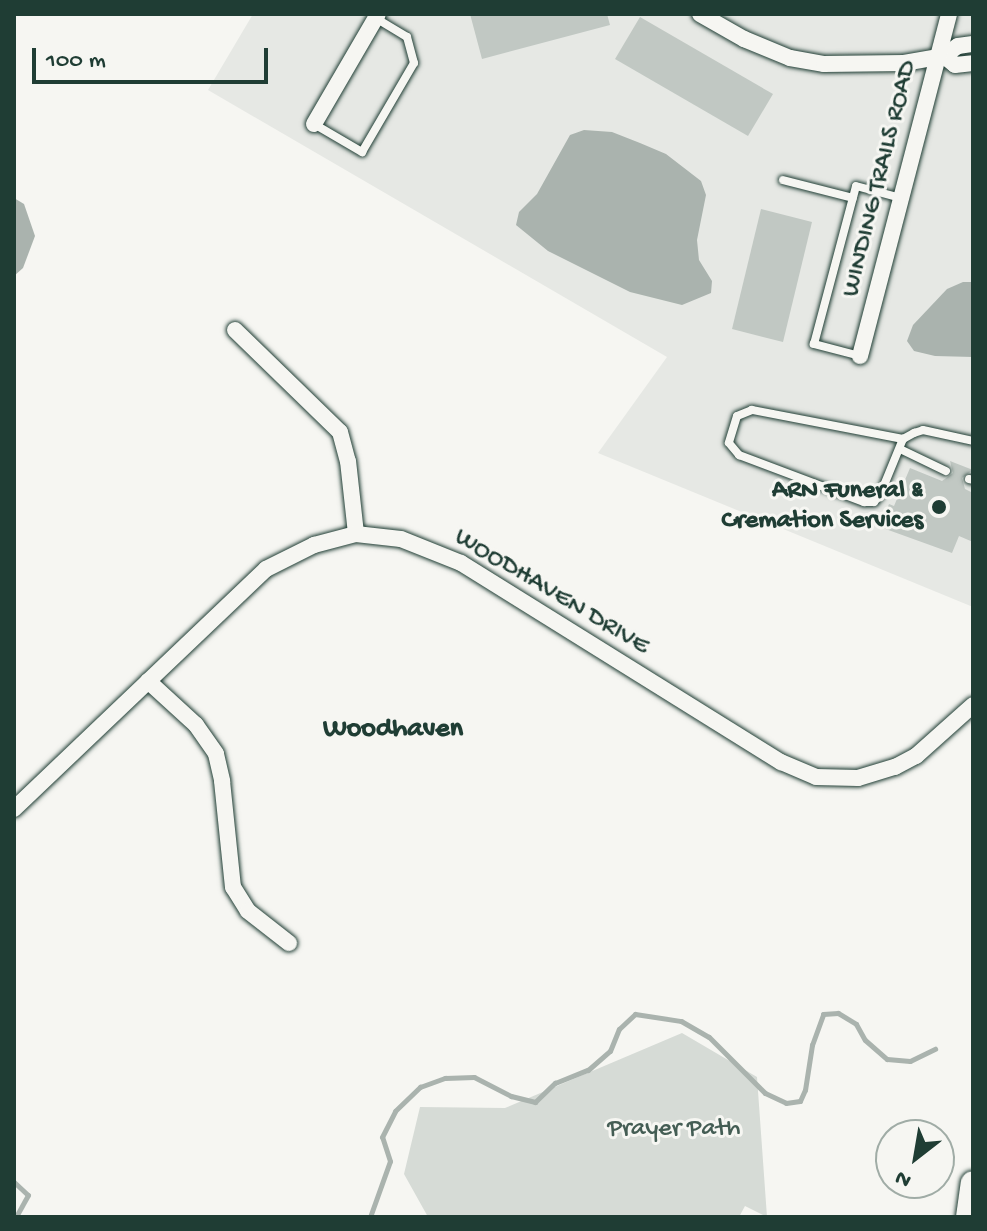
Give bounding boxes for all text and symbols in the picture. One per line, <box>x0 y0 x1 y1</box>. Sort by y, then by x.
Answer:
scale bar <box>36 32 272 82</box>
text: 100 m <box>46 47 106 76</box>
street label: WINDING TRAILS ROAD <box>837 58 925 300</box>
place label: ARN Funeral & Cremation Services <box>722 476 923 538</box>
marker: ARN Funeral & Cremation Services <box>930 498 948 516</box>
street label: WOODHAVEN DRIVE <box>448 523 654 663</box>
district label: Woodhaven <box>323 713 463 747</box>
park label: Prayer Path <box>608 1114 740 1146</box>
north arrow <box>875 1119 955 1199</box>
text: N <box>891 1163 917 1193</box>

